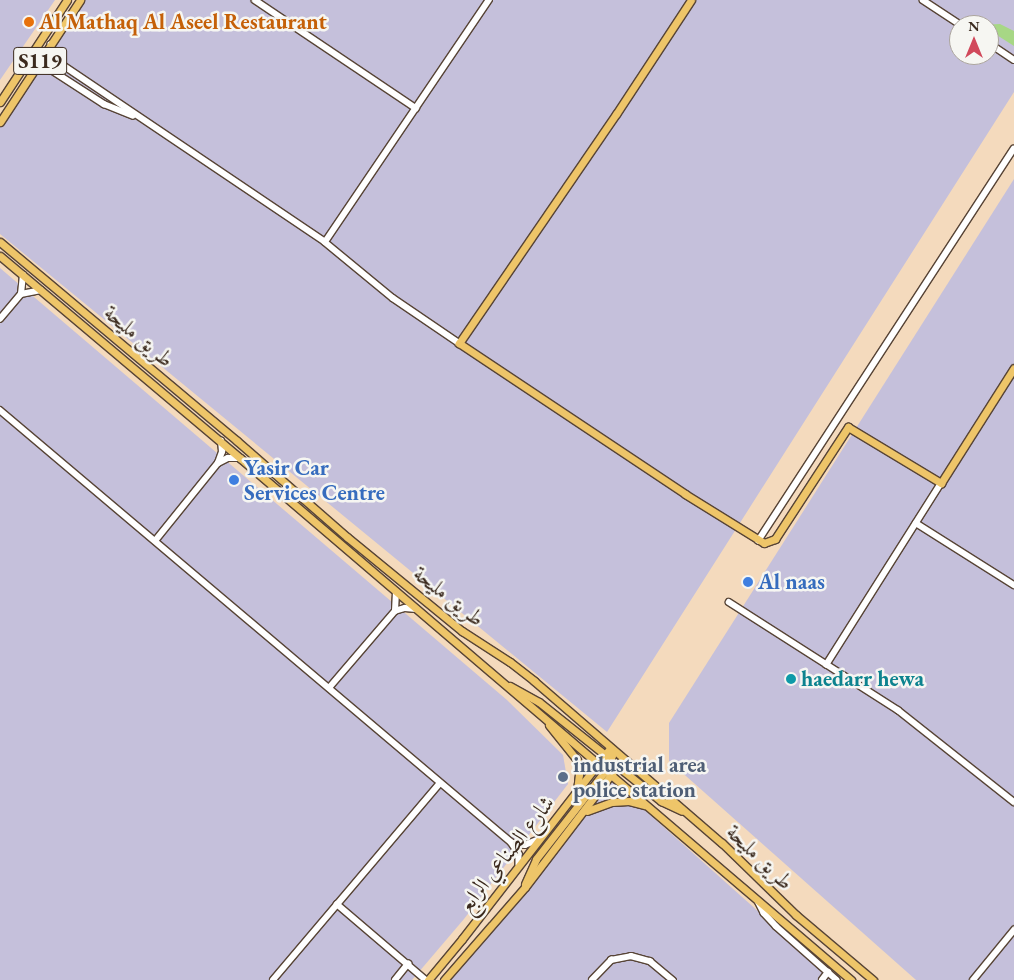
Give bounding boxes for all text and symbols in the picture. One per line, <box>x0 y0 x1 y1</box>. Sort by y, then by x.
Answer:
place label: Al Mathaq Al Aseel Restaurant <box>39 9 327 35</box>
north arrow <box>949 15 999 65</box>
marker: Al Mathaq Al Aseel Restaurant <box>23 16 35 28</box>
text: N <box>968 17 980 35</box>
road number: S119 <box>12 42 68 80</box>
street label: طريق مليحة <box>99 299 179 373</box>
place label: Yasir Car Services Centre <box>244 454 385 506</box>
marker: Yasir Car Services Centre <box>228 474 240 486</box>
street label: طريق مليحة <box>408 560 490 632</box>
place label: Al naas <box>758 569 825 595</box>
marker: Al naas <box>742 576 754 588</box>
place label: haedarr hewa <box>801 666 924 692</box>
marker: haedarr hewa <box>785 673 797 685</box>
place label: industrial area police station <box>573 751 706 802</box>
marker: industrial area police station <box>557 771 569 783</box>
street label: شارع الصناعي الرابع <box>452 790 560 918</box>
street label: طريق مليحة <box>721 819 799 895</box>

